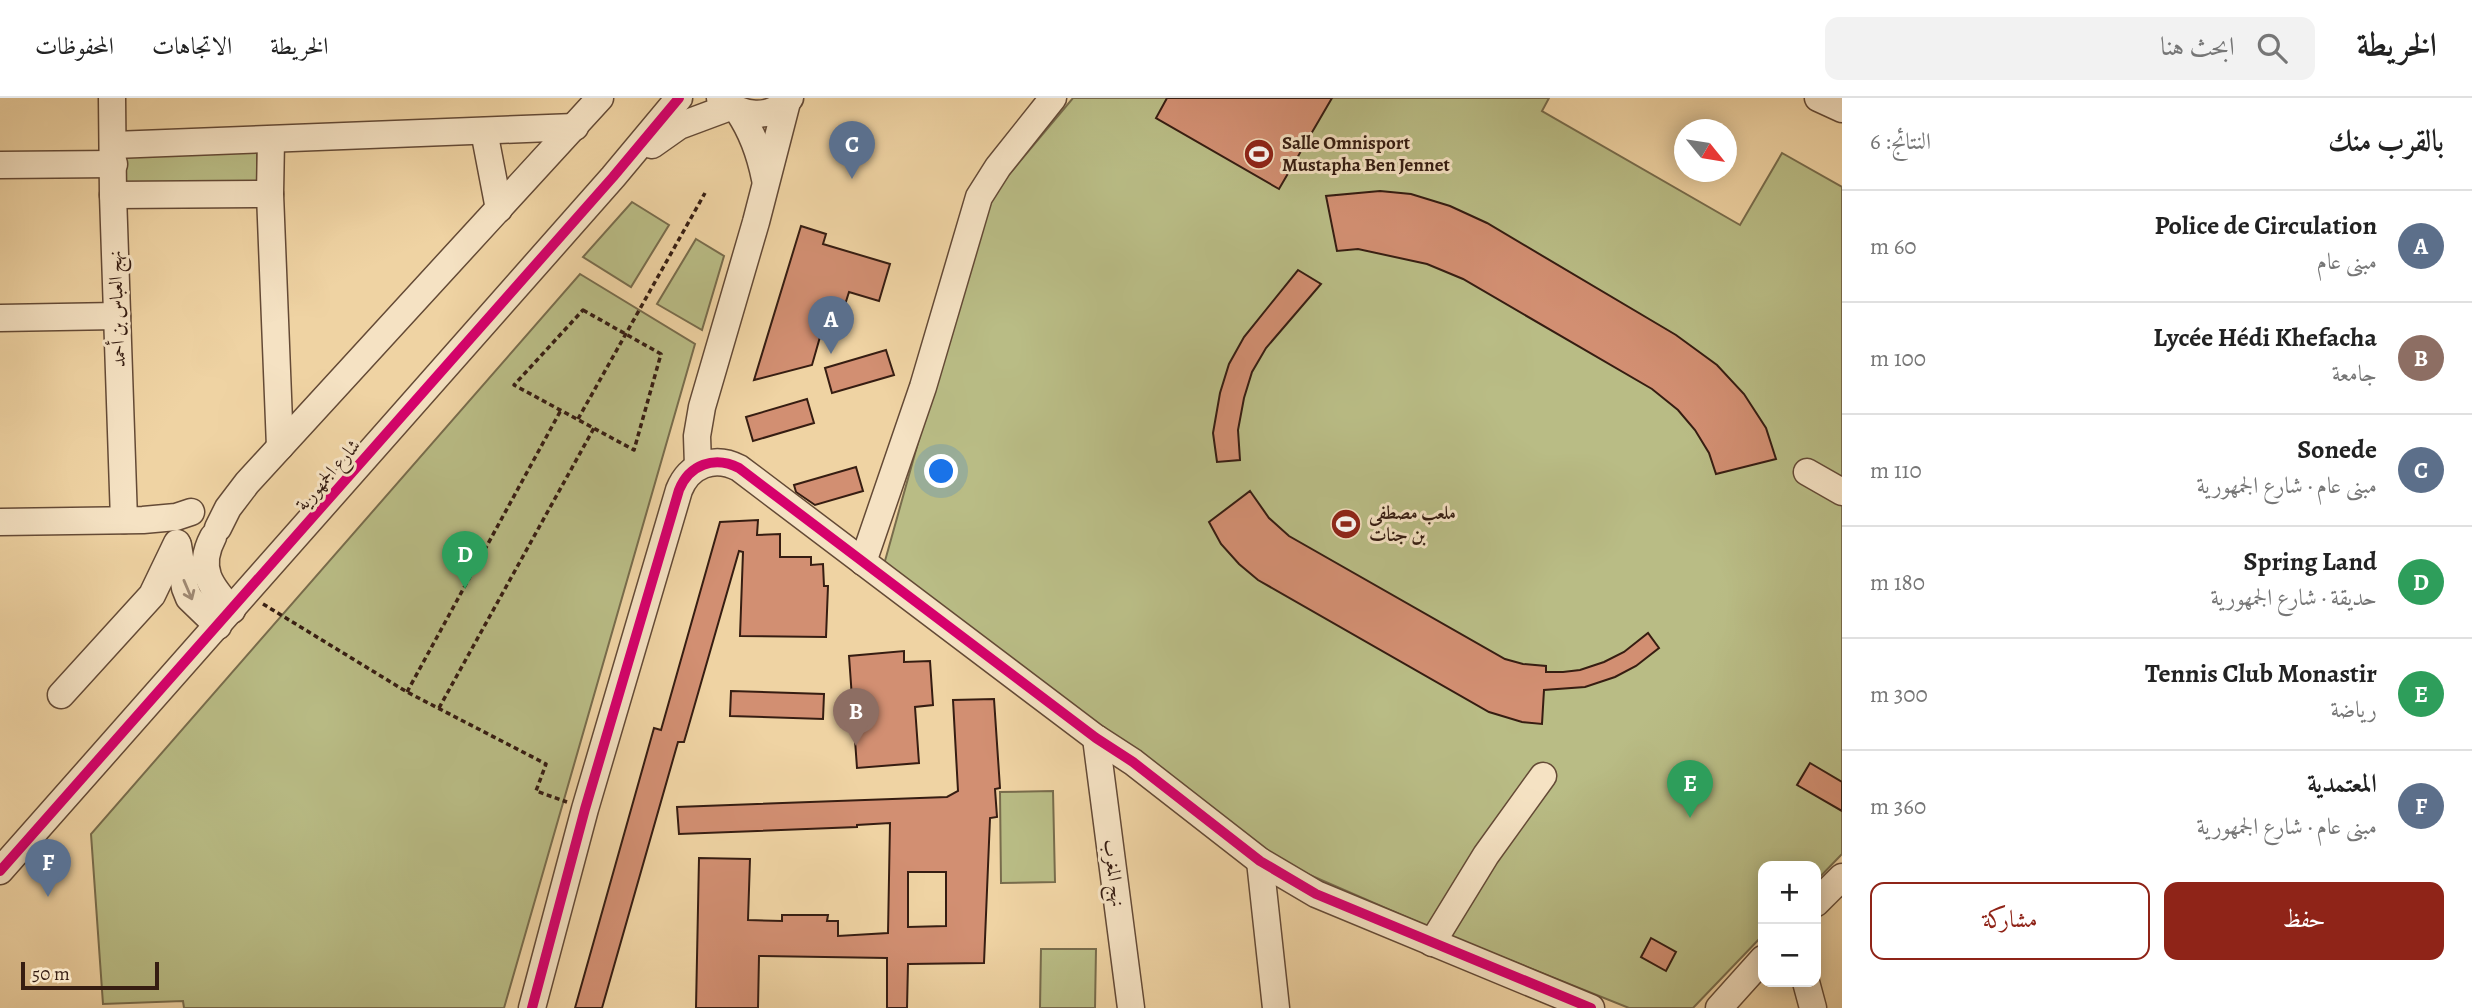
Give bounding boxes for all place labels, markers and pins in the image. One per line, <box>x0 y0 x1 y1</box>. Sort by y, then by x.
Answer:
pin: C <box>829 121 875 179</box>
place label: Salle Omnisport Mustapha Ben Jennet <box>1282 130 1451 178</box>
sports icon: Salle Omnisport Mustapha Ben Jennet <box>1242 137 1276 171</box>
pin: A <box>808 296 854 354</box>
place label: ملعب مصطفى بن جنات <box>1368 500 1456 548</box>
sports icon: ملعب مصطفى بن جنات <box>1329 507 1363 541</box>
pin: D <box>442 531 488 589</box>
pin: B <box>833 688 879 746</box>
pin: E <box>1667 760 1713 818</box>
pin: F <box>25 839 71 897</box>

